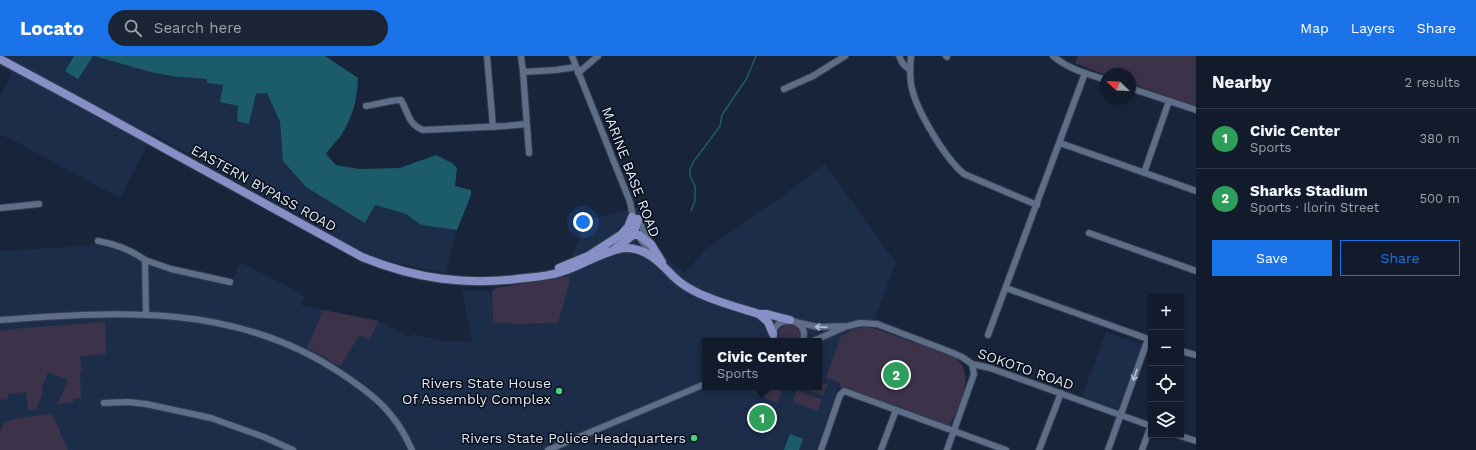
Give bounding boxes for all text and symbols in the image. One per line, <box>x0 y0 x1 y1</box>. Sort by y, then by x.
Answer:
search box <box>108 10 388 46</box>
text: Locato <box>20 17 84 40</box>
icon: search <box>122 17 144 39</box>
text: Search here <box>154 19 242 37</box>
text: Map <box>1300 20 1329 36</box>
text: Layers <box>1351 20 1395 36</box>
text: Share <box>1417 20 1456 36</box>
north arrow <box>1100 68 1136 104</box>
text: Nearby <box>1212 72 1271 92</box>
text: 2 results <box>1405 75 1460 90</box>
street label: MARINE BASE ROAD <box>599 105 663 239</box>
text: Civic Center <box>1250 122 1340 140</box>
text: 1 <box>1222 131 1228 146</box>
text: 380 m <box>1420 131 1460 146</box>
text: Sports <box>1250 140 1291 155</box>
street label: EASTERN BYPASS ROAD <box>189 141 339 235</box>
text: Sharks Stadium <box>1250 182 1368 200</box>
text: 2 <box>1221 191 1229 206</box>
text: 500 m <box>1419 191 1460 206</box>
text: Sports · Ilorin Street <box>1250 200 1379 215</box>
your location <box>573 212 593 232</box>
button: Save <box>1212 240 1332 276</box>
button: Share <box>1340 240 1460 276</box>
map controls <box>1148 294 1184 438</box>
button: + <box>1148 294 1184 330</box>
one-way arrow <box>815 323 828 330</box>
button: − <box>1148 330 1184 366</box>
popup <box>702 338 822 390</box>
street label: SOKOTO ROAD <box>976 345 1076 393</box>
text: Civic Center <box>717 348 807 366</box>
pin: 2 <box>883 360 909 390</box>
text: Sports <box>717 366 758 381</box>
button: locate <box>1148 366 1184 402</box>
one-way arrow <box>1130 369 1138 381</box>
place label: Rivers State House Of Assembly Complex <box>402 375 551 407</box>
marker: Rivers State House Of Assembly Complex <box>554 386 564 396</box>
button: layers <box>1148 402 1184 438</box>
pin: 1 <box>749 403 775 433</box>
place label: Rivers State Police Headquarters <box>461 430 686 446</box>
marker: Rivers State Police Headquarters <box>689 433 699 443</box>

